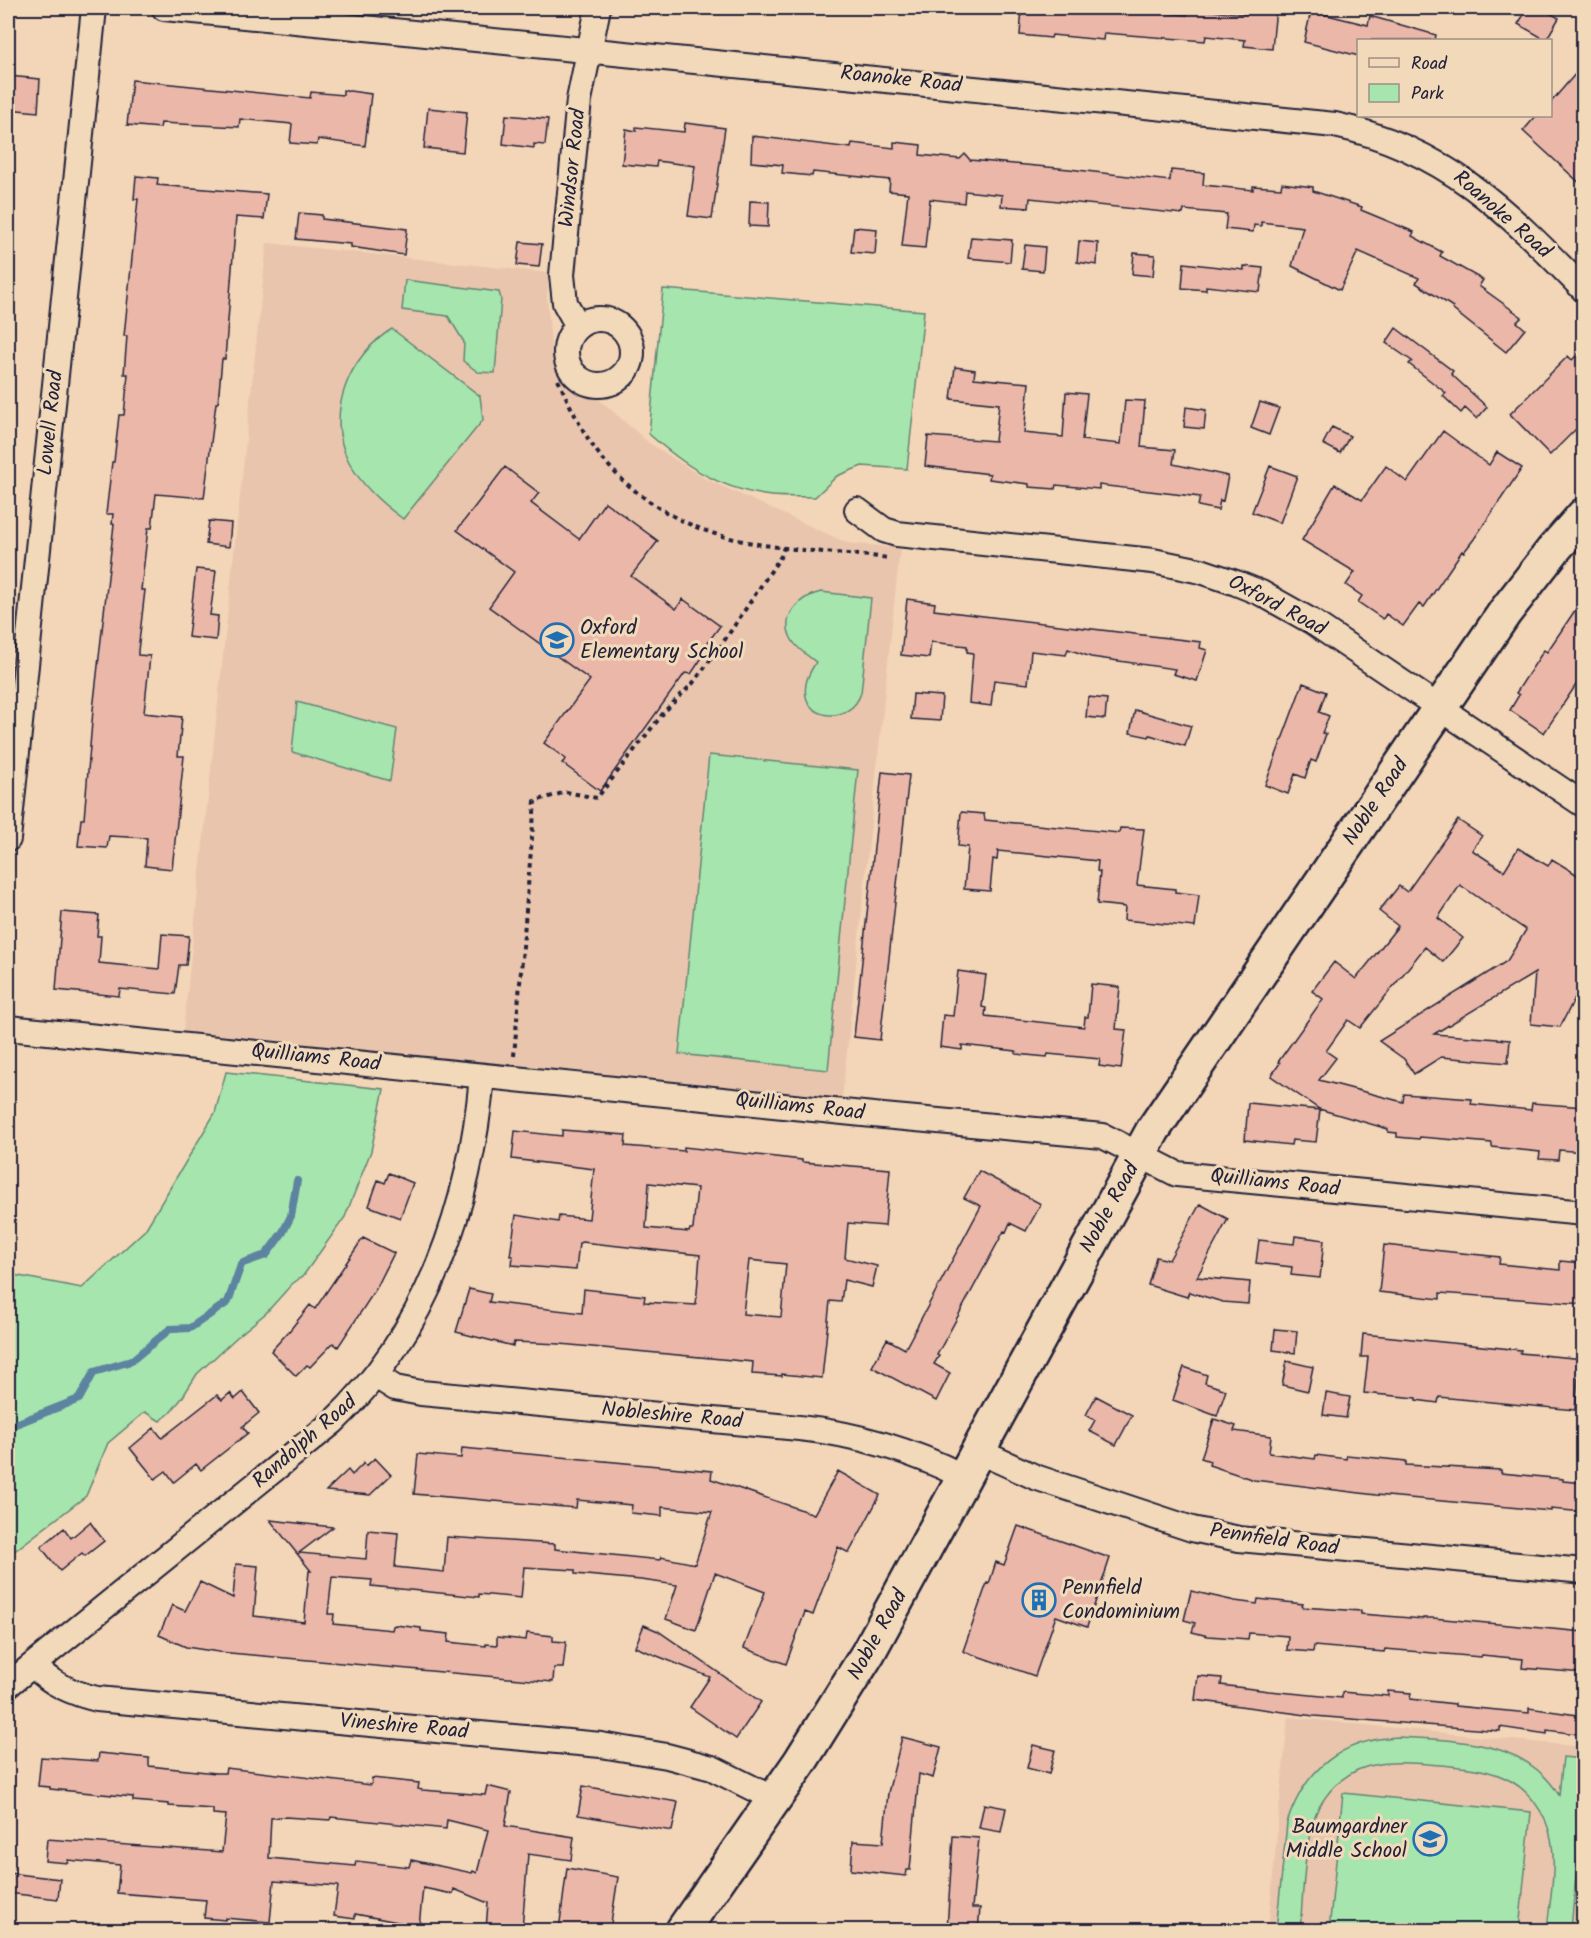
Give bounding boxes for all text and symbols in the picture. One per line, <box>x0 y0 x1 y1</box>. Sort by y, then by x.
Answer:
legend <box>1357 39 1552 117</box>
text: Road <box>1411 50 1448 79</box>
street label: Roanoke Road <box>839 57 964 103</box>
text: Park <box>1411 80 1444 109</box>
street label: Windsor Road <box>550 107 596 229</box>
street label: Roanoke Road <box>1445 162 1559 268</box>
street label: Lowell Road <box>29 368 73 477</box>
street label: Oxford Road <box>1222 566 1333 646</box>
place label: Oxford Elementary School <box>580 612 743 669</box>
school or university icon: Oxford Elementary School <box>539 622 575 658</box>
street label: Noble Road <box>1334 751 1418 853</box>
street label: Quilliams Road <box>250 1035 383 1081</box>
street label: Quilliams Road <box>734 1084 867 1130</box>
street label: Noble Road <box>1071 1156 1149 1260</box>
street label: Quilliams Road <box>1209 1160 1342 1206</box>
street label: Randolph Road <box>245 1386 365 1497</box>
street label: Nobleshire Road <box>600 1393 744 1439</box>
street label: Pennfield Road <box>1207 1515 1341 1565</box>
place label: Pennfield Condominium <box>1062 1572 1180 1629</box>
building icon: Pennfield Condominium <box>1021 1582 1057 1618</box>
street label: Noble Road <box>839 1583 917 1687</box>
street label: Vineshire Road <box>338 1705 470 1749</box>
place label: Baumgardner Middle School <box>1286 1811 1408 1868</box>
school or university icon: Baumgardner Middle School <box>1412 1821 1448 1857</box>

